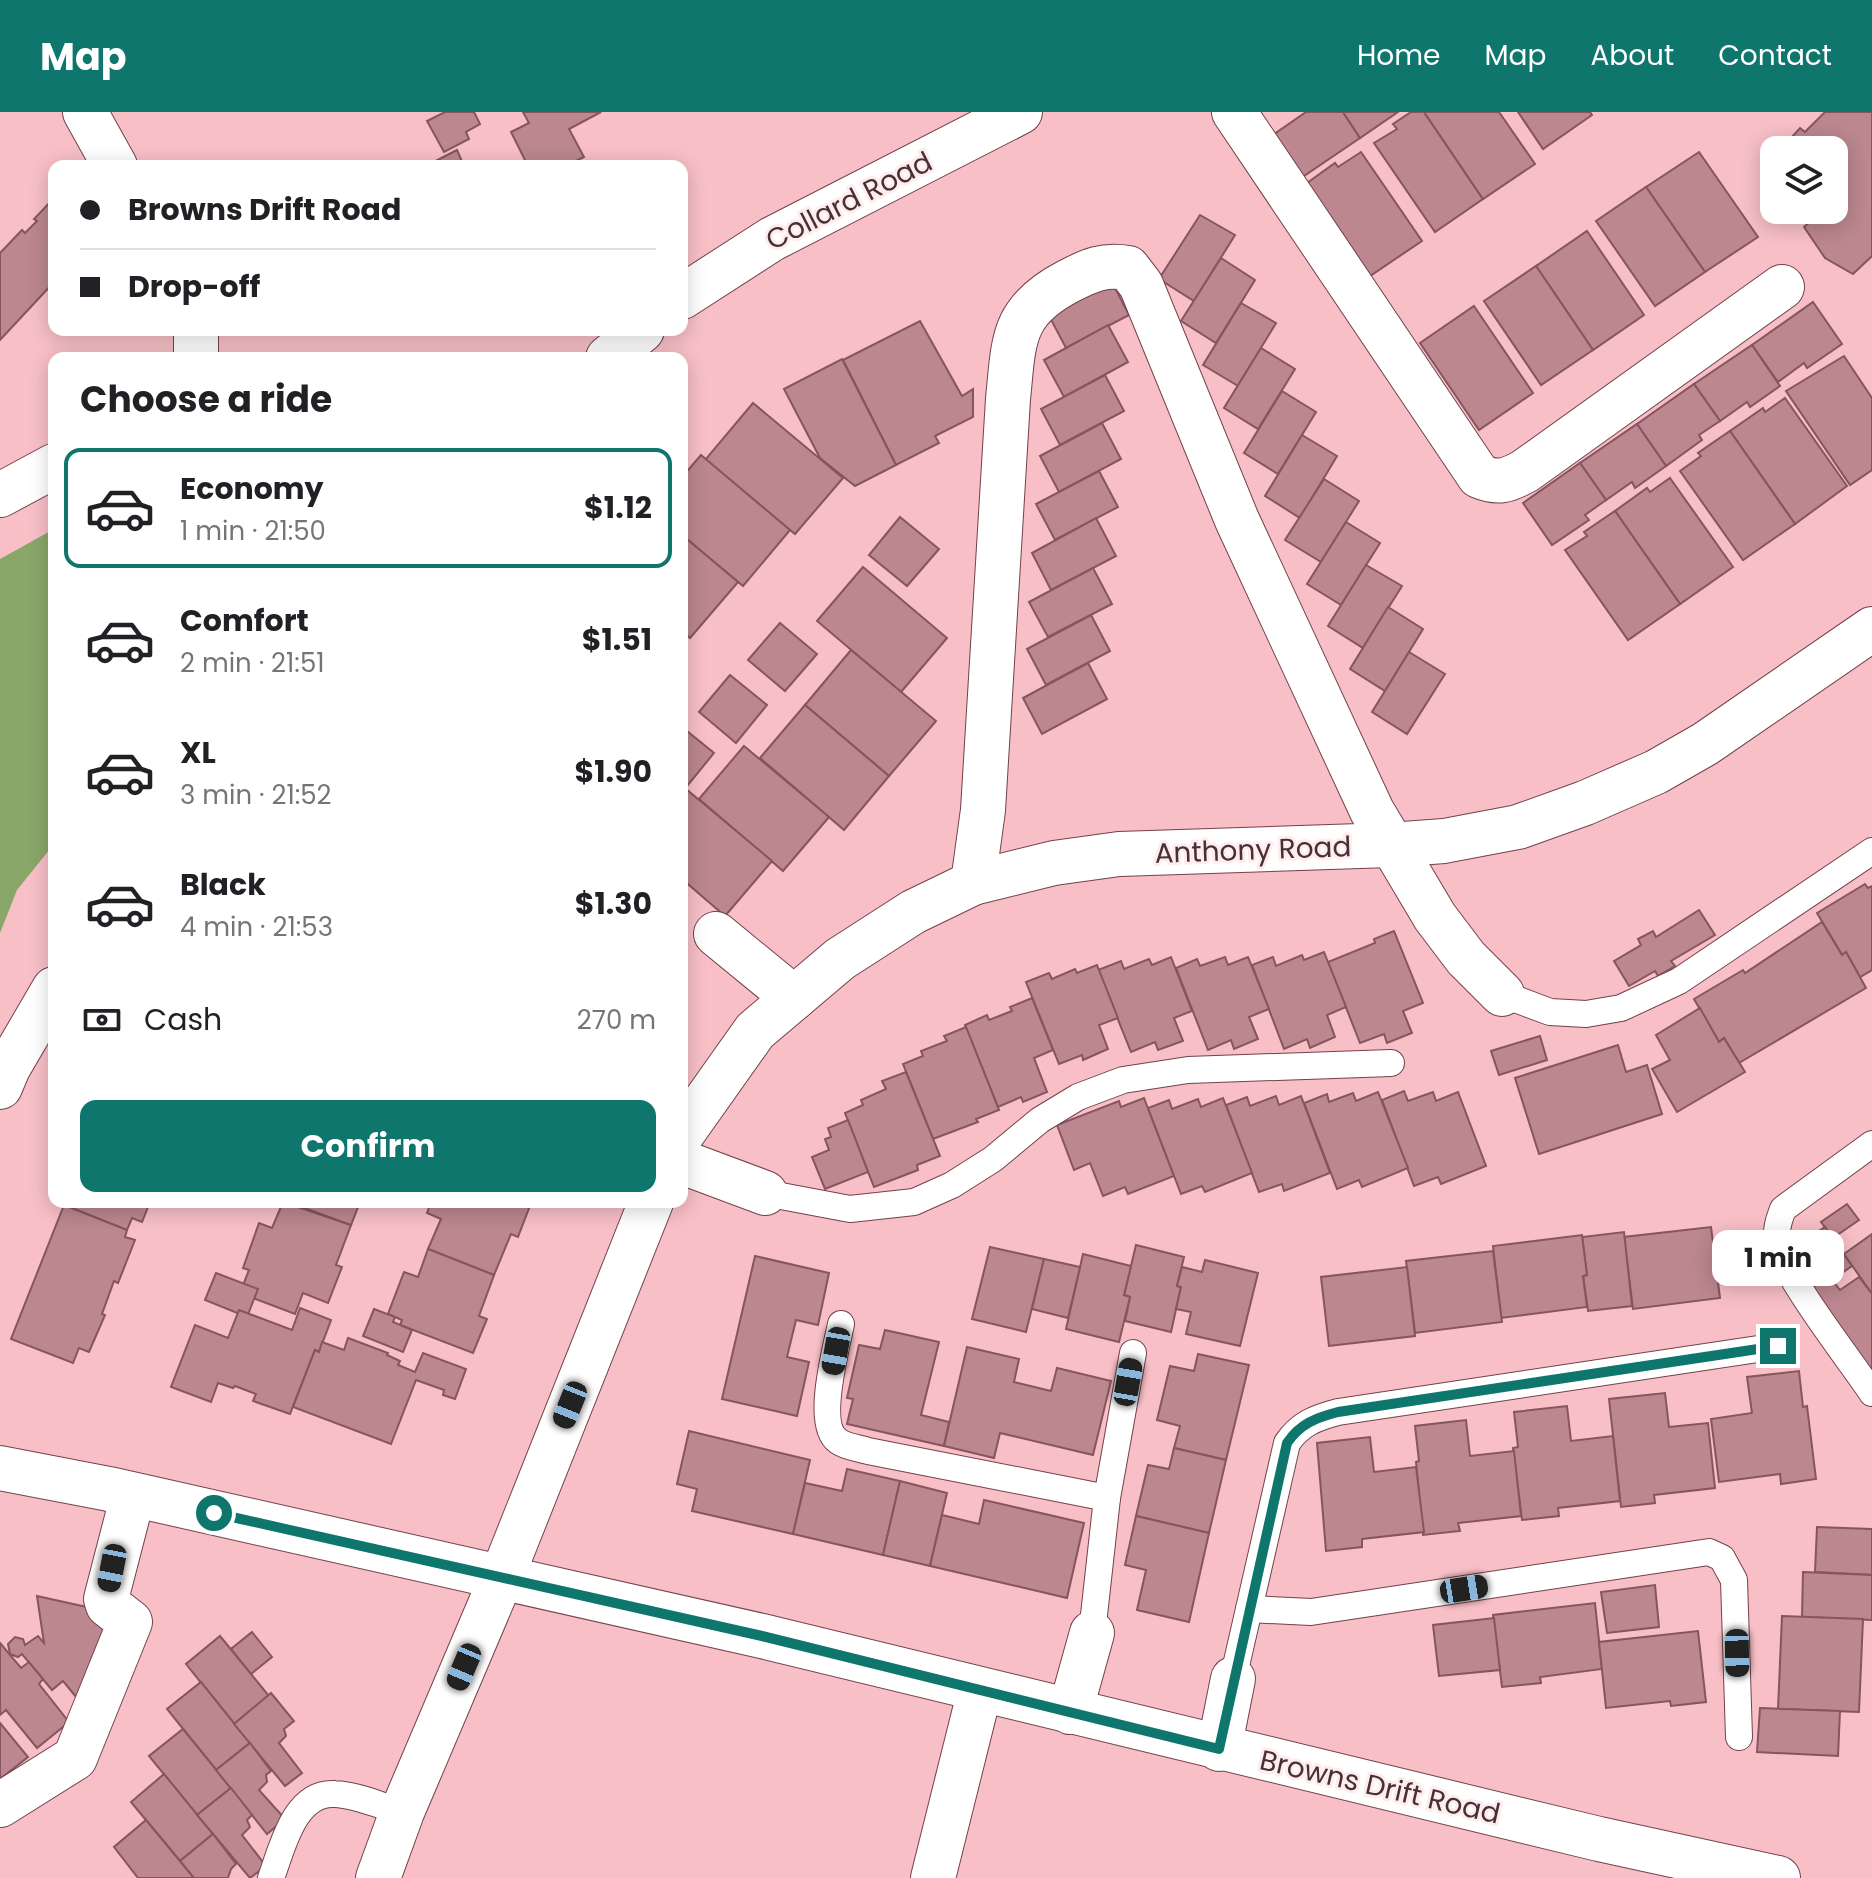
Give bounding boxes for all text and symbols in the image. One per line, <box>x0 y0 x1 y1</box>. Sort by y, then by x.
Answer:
text: Map <box>40 30 127 83</box>
text: Home <box>1357 36 1440 75</box>
text: Map <box>1484 36 1546 75</box>
text: About <box>1590 36 1674 75</box>
text: Contact <box>1718 36 1832 75</box>
map controls <box>1760 136 1848 224</box>
button: layers <box>1760 136 1848 224</box>
street label: Collard Road <box>759 142 939 260</box>
text: Browns Drift Road <box>128 188 401 231</box>
text: Drop-off <box>128 265 260 308</box>
text: Choose a ride <box>80 374 332 425</box>
text: Economy <box>180 467 324 510</box>
icon: car <box>84 472 156 544</box>
text: $1.12 <box>584 486 652 529</box>
text: 1 min · 21:50 <box>180 513 326 549</box>
text: Comfort <box>180 599 309 642</box>
icon: car <box>84 604 156 676</box>
text: $1.51 <box>582 618 652 661</box>
text: 2 min · 21:51 <box>180 645 325 681</box>
text: XL <box>180 731 216 774</box>
icon: car <box>84 736 156 808</box>
text: $1.90 <box>575 750 652 793</box>
text: 3 min · 21:52 <box>180 777 332 813</box>
street label: Anthony Road <box>1154 827 1352 873</box>
text: Black <box>180 863 266 906</box>
icon: car <box>84 868 156 940</box>
text: $1.30 <box>575 882 652 925</box>
text: 4 min · 21:53 <box>180 909 333 945</box>
icon: cash <box>80 998 124 1042</box>
text: Cash <box>144 998 222 1041</box>
text: 270 m <box>577 1002 656 1038</box>
button: Confirm <box>80 1100 656 1192</box>
callout: 1 min <box>1712 1230 1844 1286</box>
text: 1 min <box>1744 1240 1812 1276</box>
car <box>820 1325 852 1377</box>
route end <box>1760 1328 1796 1364</box>
car <box>1112 1356 1144 1408</box>
car <box>550 1378 590 1432</box>
route start <box>196 1495 232 1531</box>
car <box>96 1542 128 1594</box>
car <box>1438 1573 1490 1605</box>
car <box>1725 1629 1749 1677</box>
car <box>444 1640 484 1694</box>
street label: Browns Drift Road <box>1256 1740 1504 1834</box>

